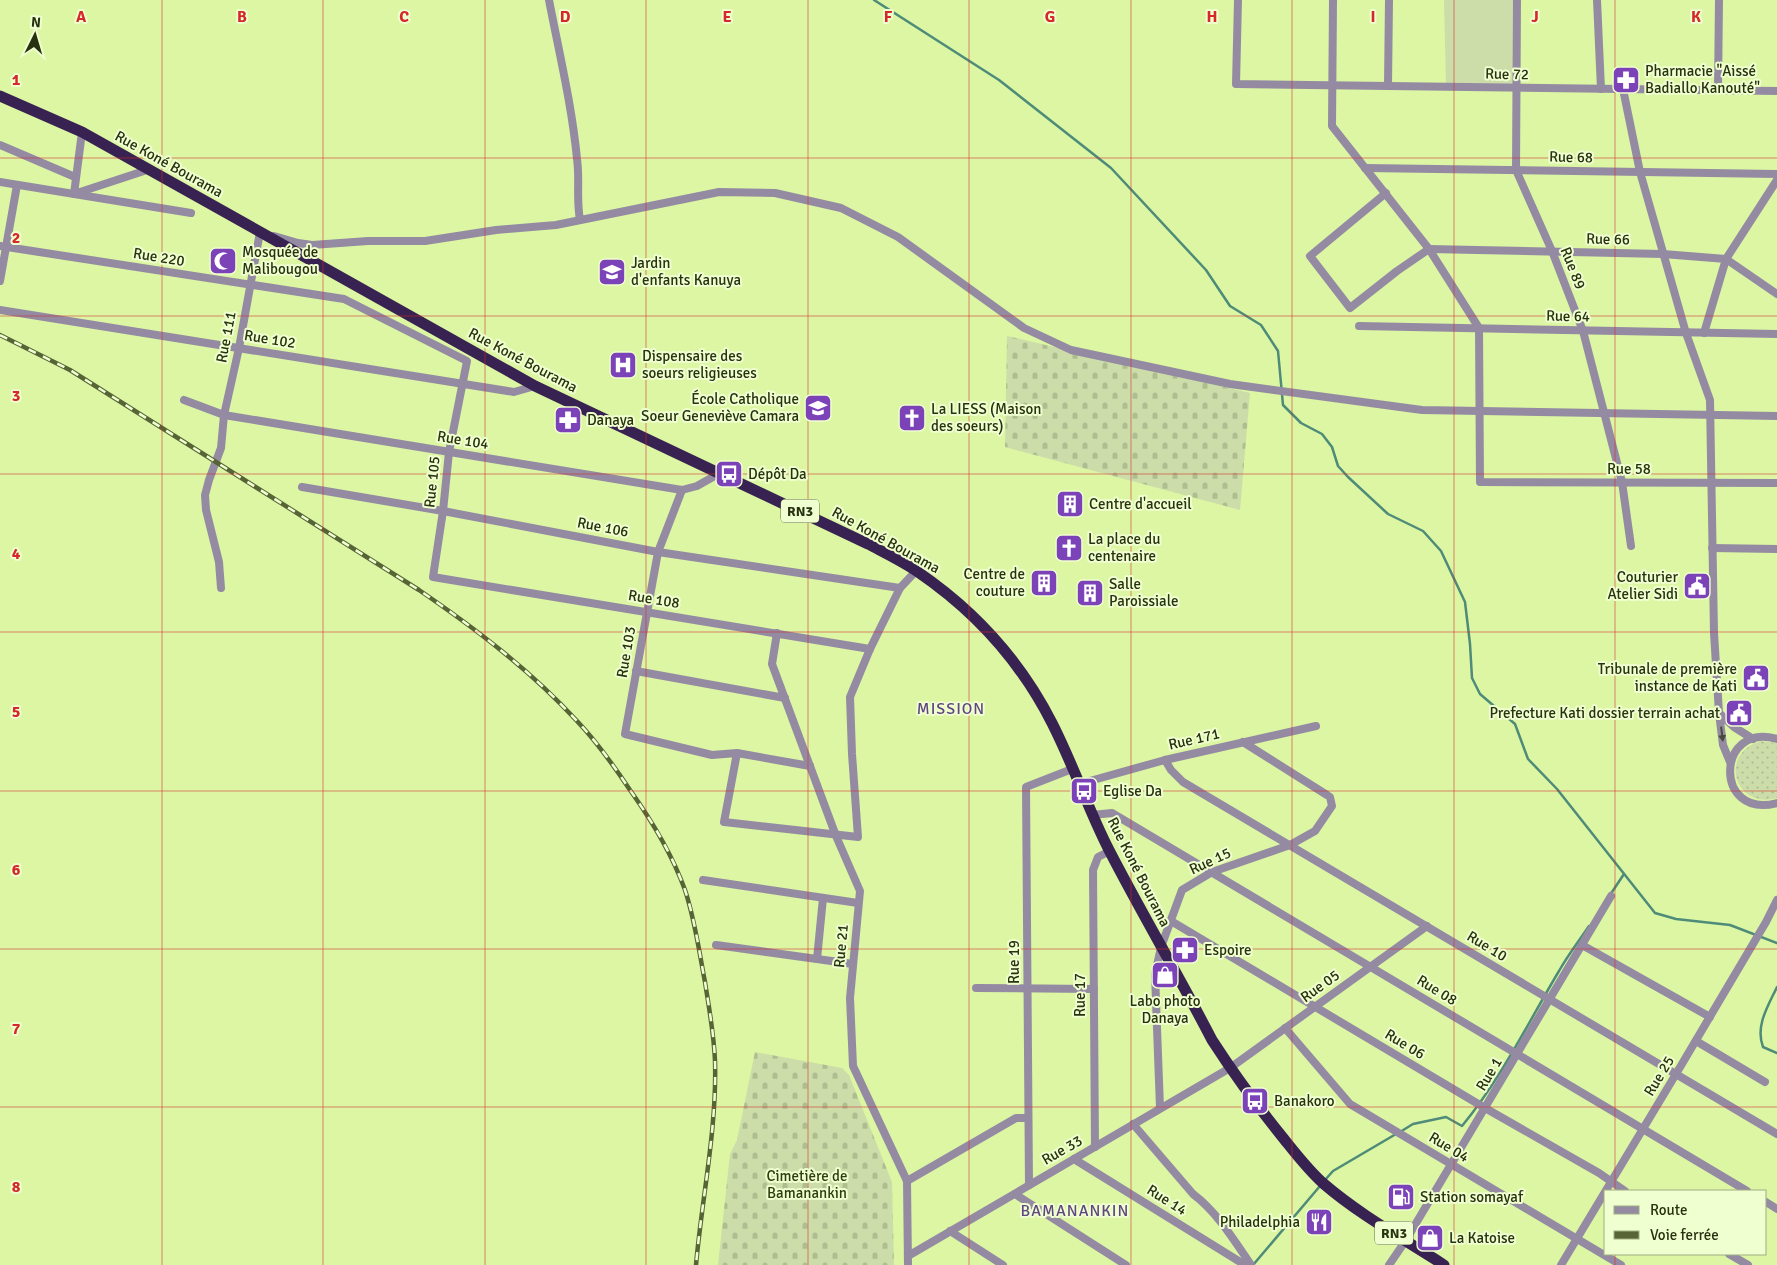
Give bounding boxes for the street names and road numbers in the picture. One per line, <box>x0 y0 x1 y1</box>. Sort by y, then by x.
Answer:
street label: Rue 72 <box>1485 65 1529 83</box>
street label: Rue Koné Bourama <box>112 127 226 201</box>
street label: Rue 68 <box>1549 148 1593 166</box>
street label: Rue 66 <box>1586 230 1630 248</box>
street label: Rue 220 <box>132 244 186 270</box>
street label: Rue 89 <box>1556 244 1590 292</box>
street label: Rue 64 <box>1546 307 1590 325</box>
street label: Rue 111 <box>212 310 240 364</box>
street label: Rue Koné Bourama <box>465 324 581 396</box>
street label: Rue 102 <box>243 326 297 352</box>
street label: Rue 104 <box>436 427 490 453</box>
street label: Rue 105 <box>420 455 444 509</box>
street label: Rue 58 <box>1607 460 1651 478</box>
road number: RN3 <box>781 500 819 522</box>
street label: Rue Koné Bourama <box>829 503 943 577</box>
street label: Rue 106 <box>576 513 630 541</box>
street label: Rue 108 <box>627 586 681 612</box>
street label: Rue 103 <box>613 625 639 679</box>
street label: Rue 171 <box>1167 724 1221 754</box>
street label: Rue Koné Bourama <box>1104 814 1174 930</box>
street label: Rue 15 <box>1186 844 1234 878</box>
street label: Rue 21 <box>830 923 852 969</box>
street label: Rue 10 <box>1464 927 1510 965</box>
street label: Rue 19 <box>1005 940 1023 984</box>
street label: Rue 05 <box>1297 966 1343 1006</box>
street label: Rue 08 <box>1414 971 1460 1009</box>
street label: Rue 17 <box>1071 973 1089 1017</box>
street label: Rue 06 <box>1382 1025 1428 1063</box>
street label: Rue 25 <box>1640 1053 1678 1099</box>
street label: Rue 1 <box>1472 1054 1506 1094</box>
street label: Rue 04 <box>1426 1128 1472 1166</box>
street label: Rue 33 <box>1039 1131 1085 1169</box>
street label: Rue 14 <box>1144 1181 1190 1219</box>
road number: RN3 <box>1375 1222 1413 1244</box>

